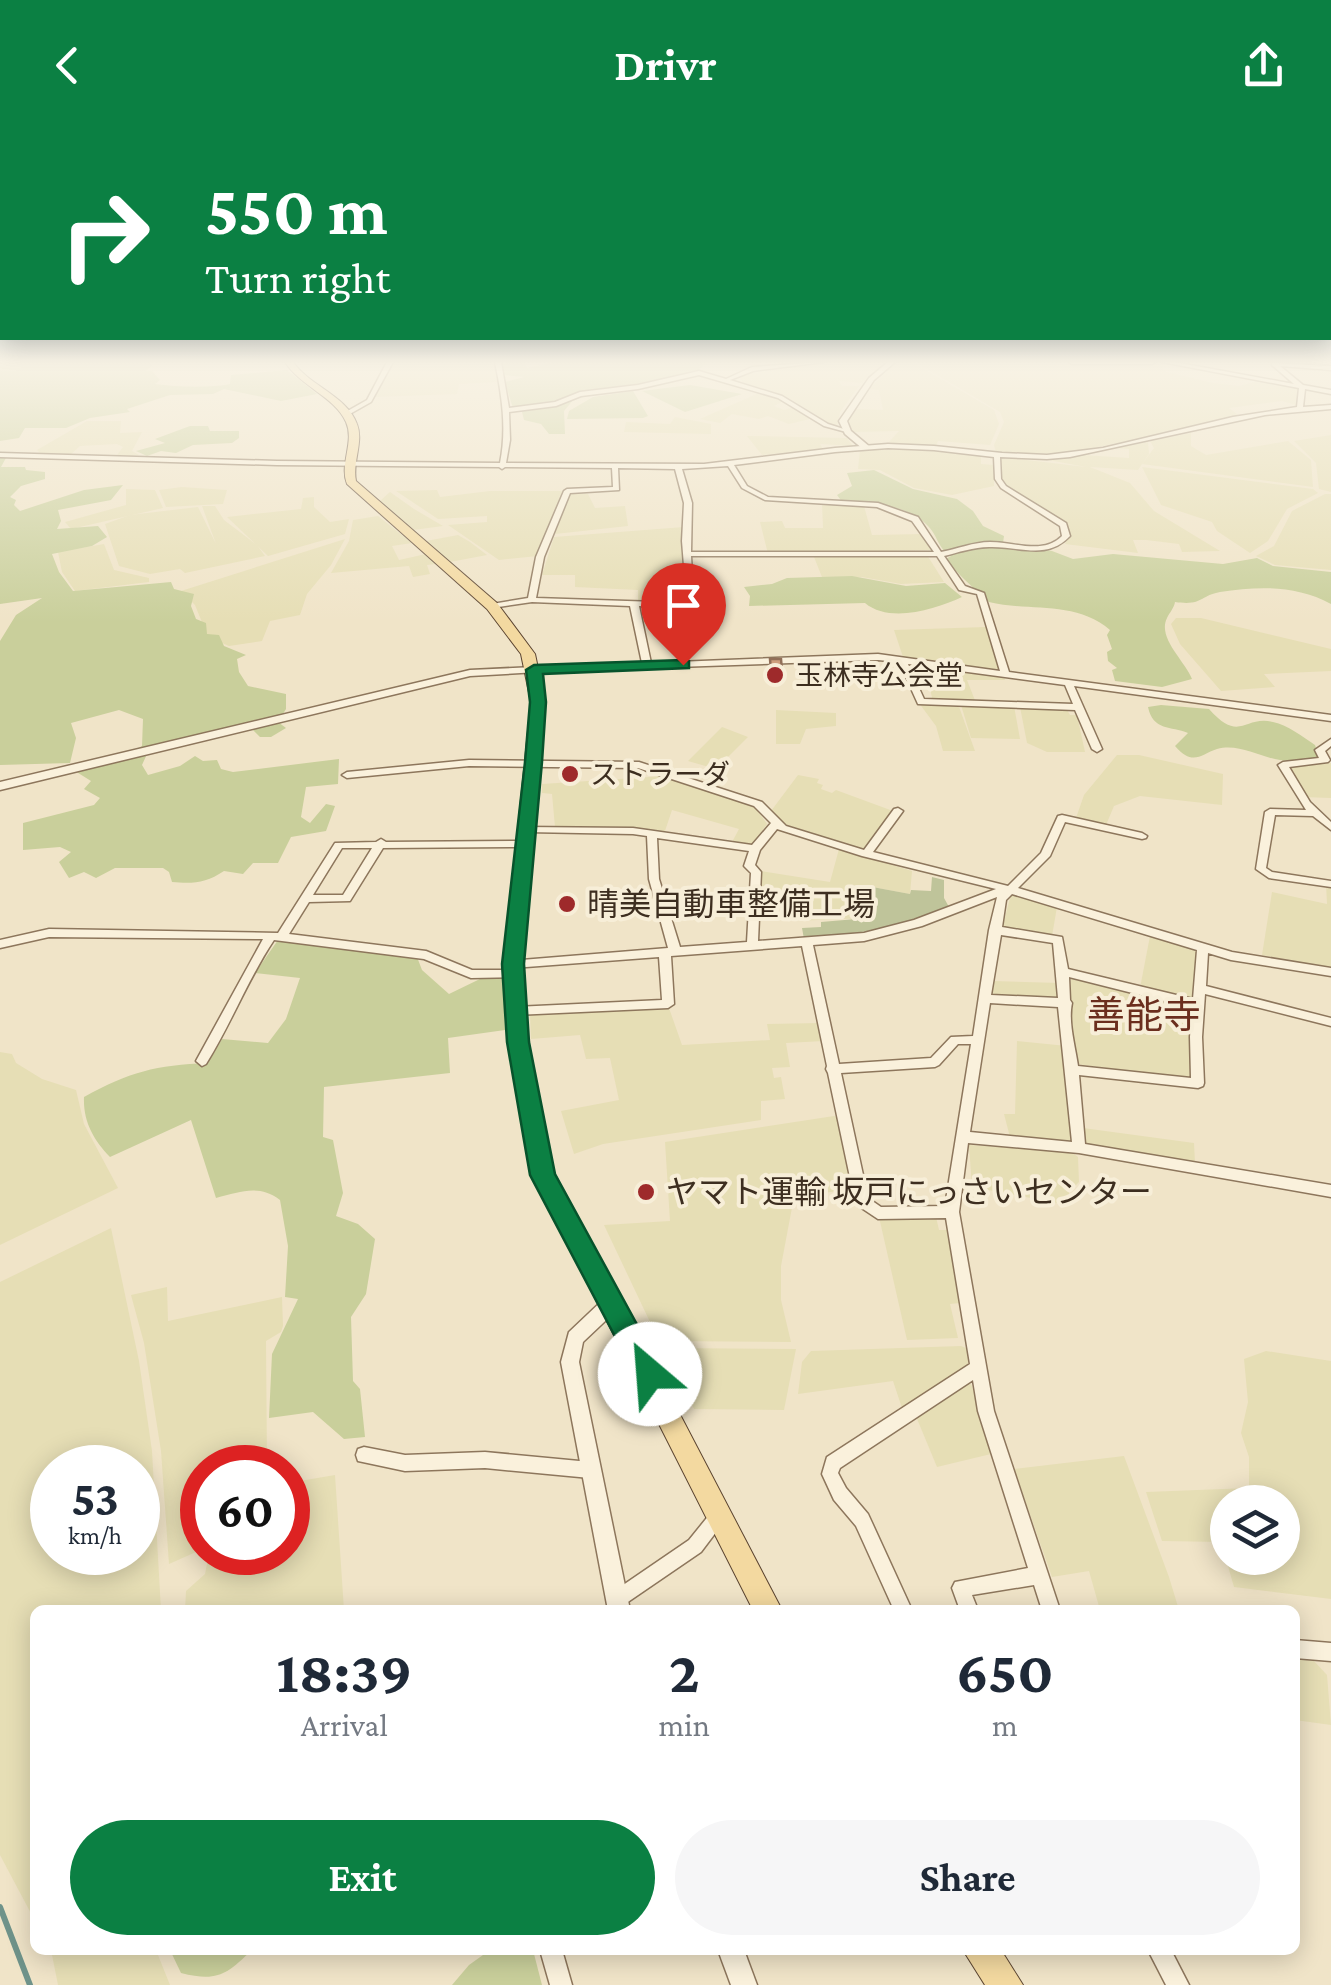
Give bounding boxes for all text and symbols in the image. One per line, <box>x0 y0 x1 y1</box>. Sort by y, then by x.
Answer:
icon: back <box>40 38 95 93</box>
icon: share <box>1236 38 1291 93</box>
text: Drivr <box>614 40 717 90</box>
icon: right <box>40 170 170 300</box>
text: 550 m <box>205 171 388 249</box>
text: Turn right <box>205 253 390 303</box>
pin <box>641 563 726 666</box>
icon: arrive <box>656 578 711 633</box>
place label: 玉林寺公会堂 <box>795 660 963 691</box>
marker: 玉林寺公会堂 <box>764 664 786 686</box>
place label: ストラーダ <box>590 759 730 790</box>
marker: ストラーダ <box>559 763 581 785</box>
place label: 晴美自動車整備工場 <box>587 886 875 922</box>
marker: 晴美自動車整備工場 <box>556 893 578 915</box>
district label: 善能寺 <box>1087 994 1201 1036</box>
place label: ヤマト運輸 坂戸にっさいセンター <box>666 1174 1152 1210</box>
marker: ヤマト運輸 坂戸にっさいセンター <box>635 1181 657 1203</box>
position arrow <box>598 1322 702 1426</box>
speed limit sign: 60 <box>180 1445 310 1575</box>
text: 53 <box>71 1470 119 1526</box>
map controls <box>1210 1485 1300 1575</box>
button: layers <box>1210 1485 1300 1575</box>
text: km/h <box>68 1522 122 1549</box>
text: 18:39 <box>276 1638 412 1705</box>
text: 2 <box>669 1638 699 1705</box>
text: 650 <box>956 1638 1054 1705</box>
text: Arrival <box>301 1707 388 1743</box>
text: min <box>659 1707 710 1743</box>
text: m <box>992 1707 1018 1743</box>
button: Exit <box>70 1820 655 1935</box>
button: Share <box>675 1820 1260 1935</box>

